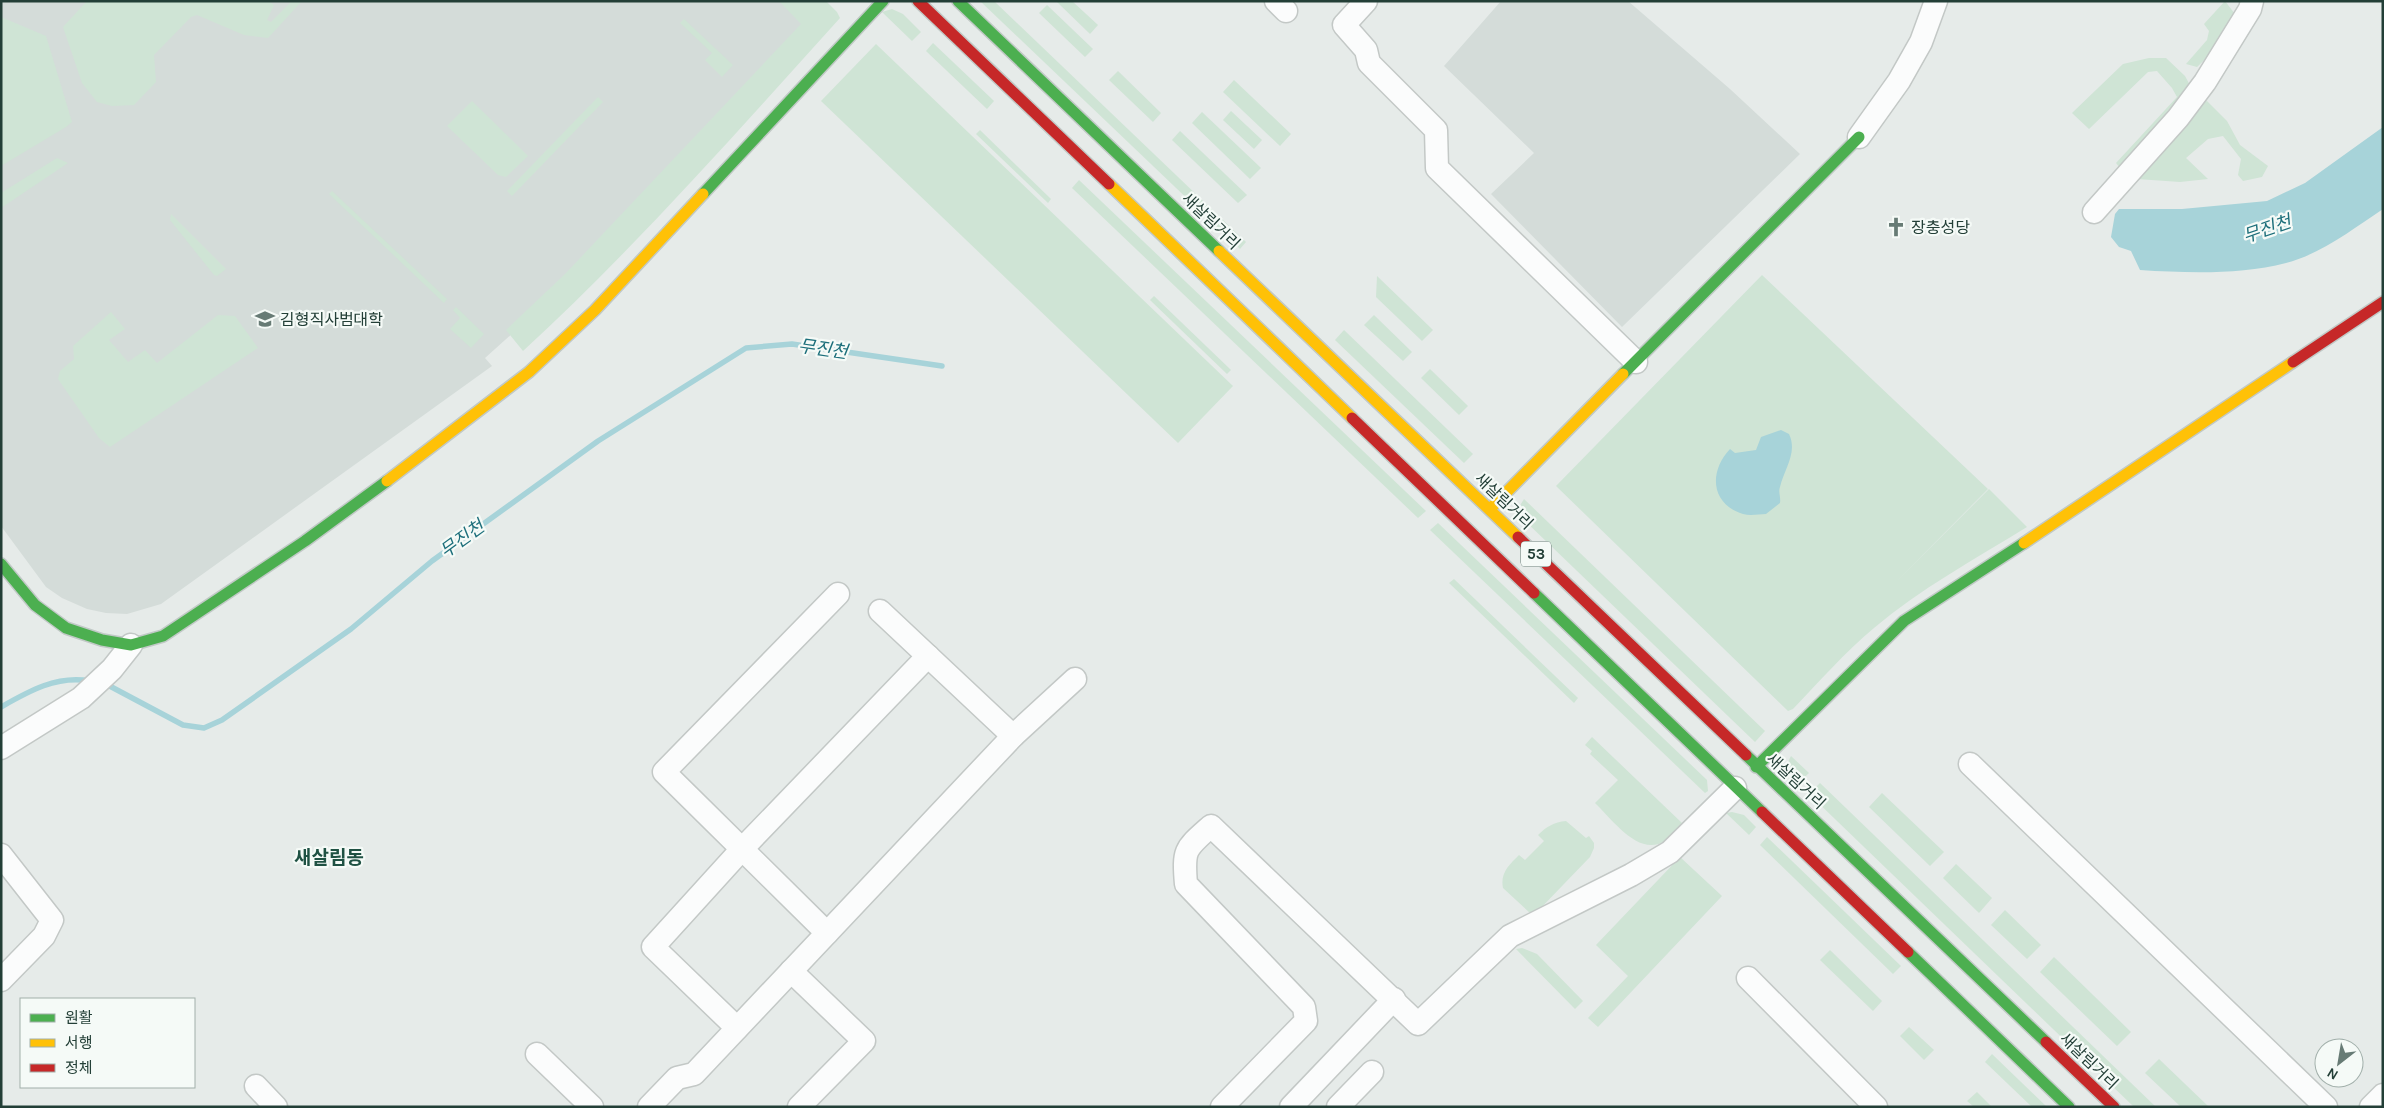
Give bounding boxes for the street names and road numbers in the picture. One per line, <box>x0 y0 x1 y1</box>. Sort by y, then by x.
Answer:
street label: 새살림거리 <box>1178 189 1244 253</box>
street label: 새살림거리 <box>1471 469 1537 533</box>
road number: 53 <box>1521 542 1551 566</box>
street label: 새살림거리 <box>1763 749 1829 813</box>
street label: 새살림거리 <box>2056 1029 2122 1093</box>

